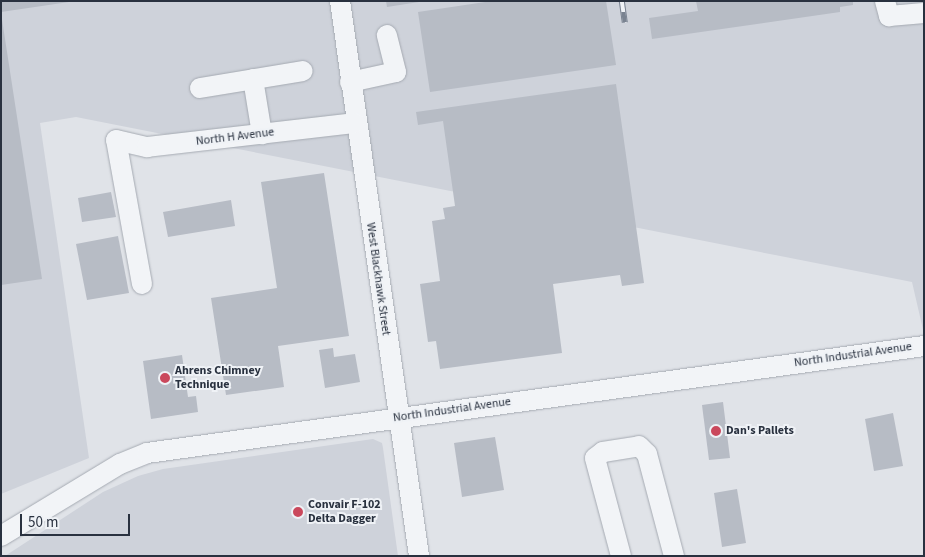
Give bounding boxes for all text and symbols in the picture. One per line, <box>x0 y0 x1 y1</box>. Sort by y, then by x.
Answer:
street label: North H Avenue <box>195 125 275 149</box>
street label: West Blackhawk Street <box>363 222 393 336</box>
street label: North Industrial Avenue <box>793 340 913 370</box>
place label: Ahrens Chimney Technique <box>175 364 261 392</box>
marker: Ahrens Chimney Technique <box>159 372 171 384</box>
street label: North Industrial Avenue <box>392 395 512 425</box>
place label: Dan's Pallets <box>726 424 794 438</box>
marker: Dan's Pallets <box>710 425 722 437</box>
place label: Convair F-102 Delta Dagger <box>308 498 381 526</box>
scale bar <box>22 504 132 536</box>
marker: Convair F-102 Delta Dagger <box>292 506 304 518</box>
text: 50 m <box>28 512 58 533</box>

